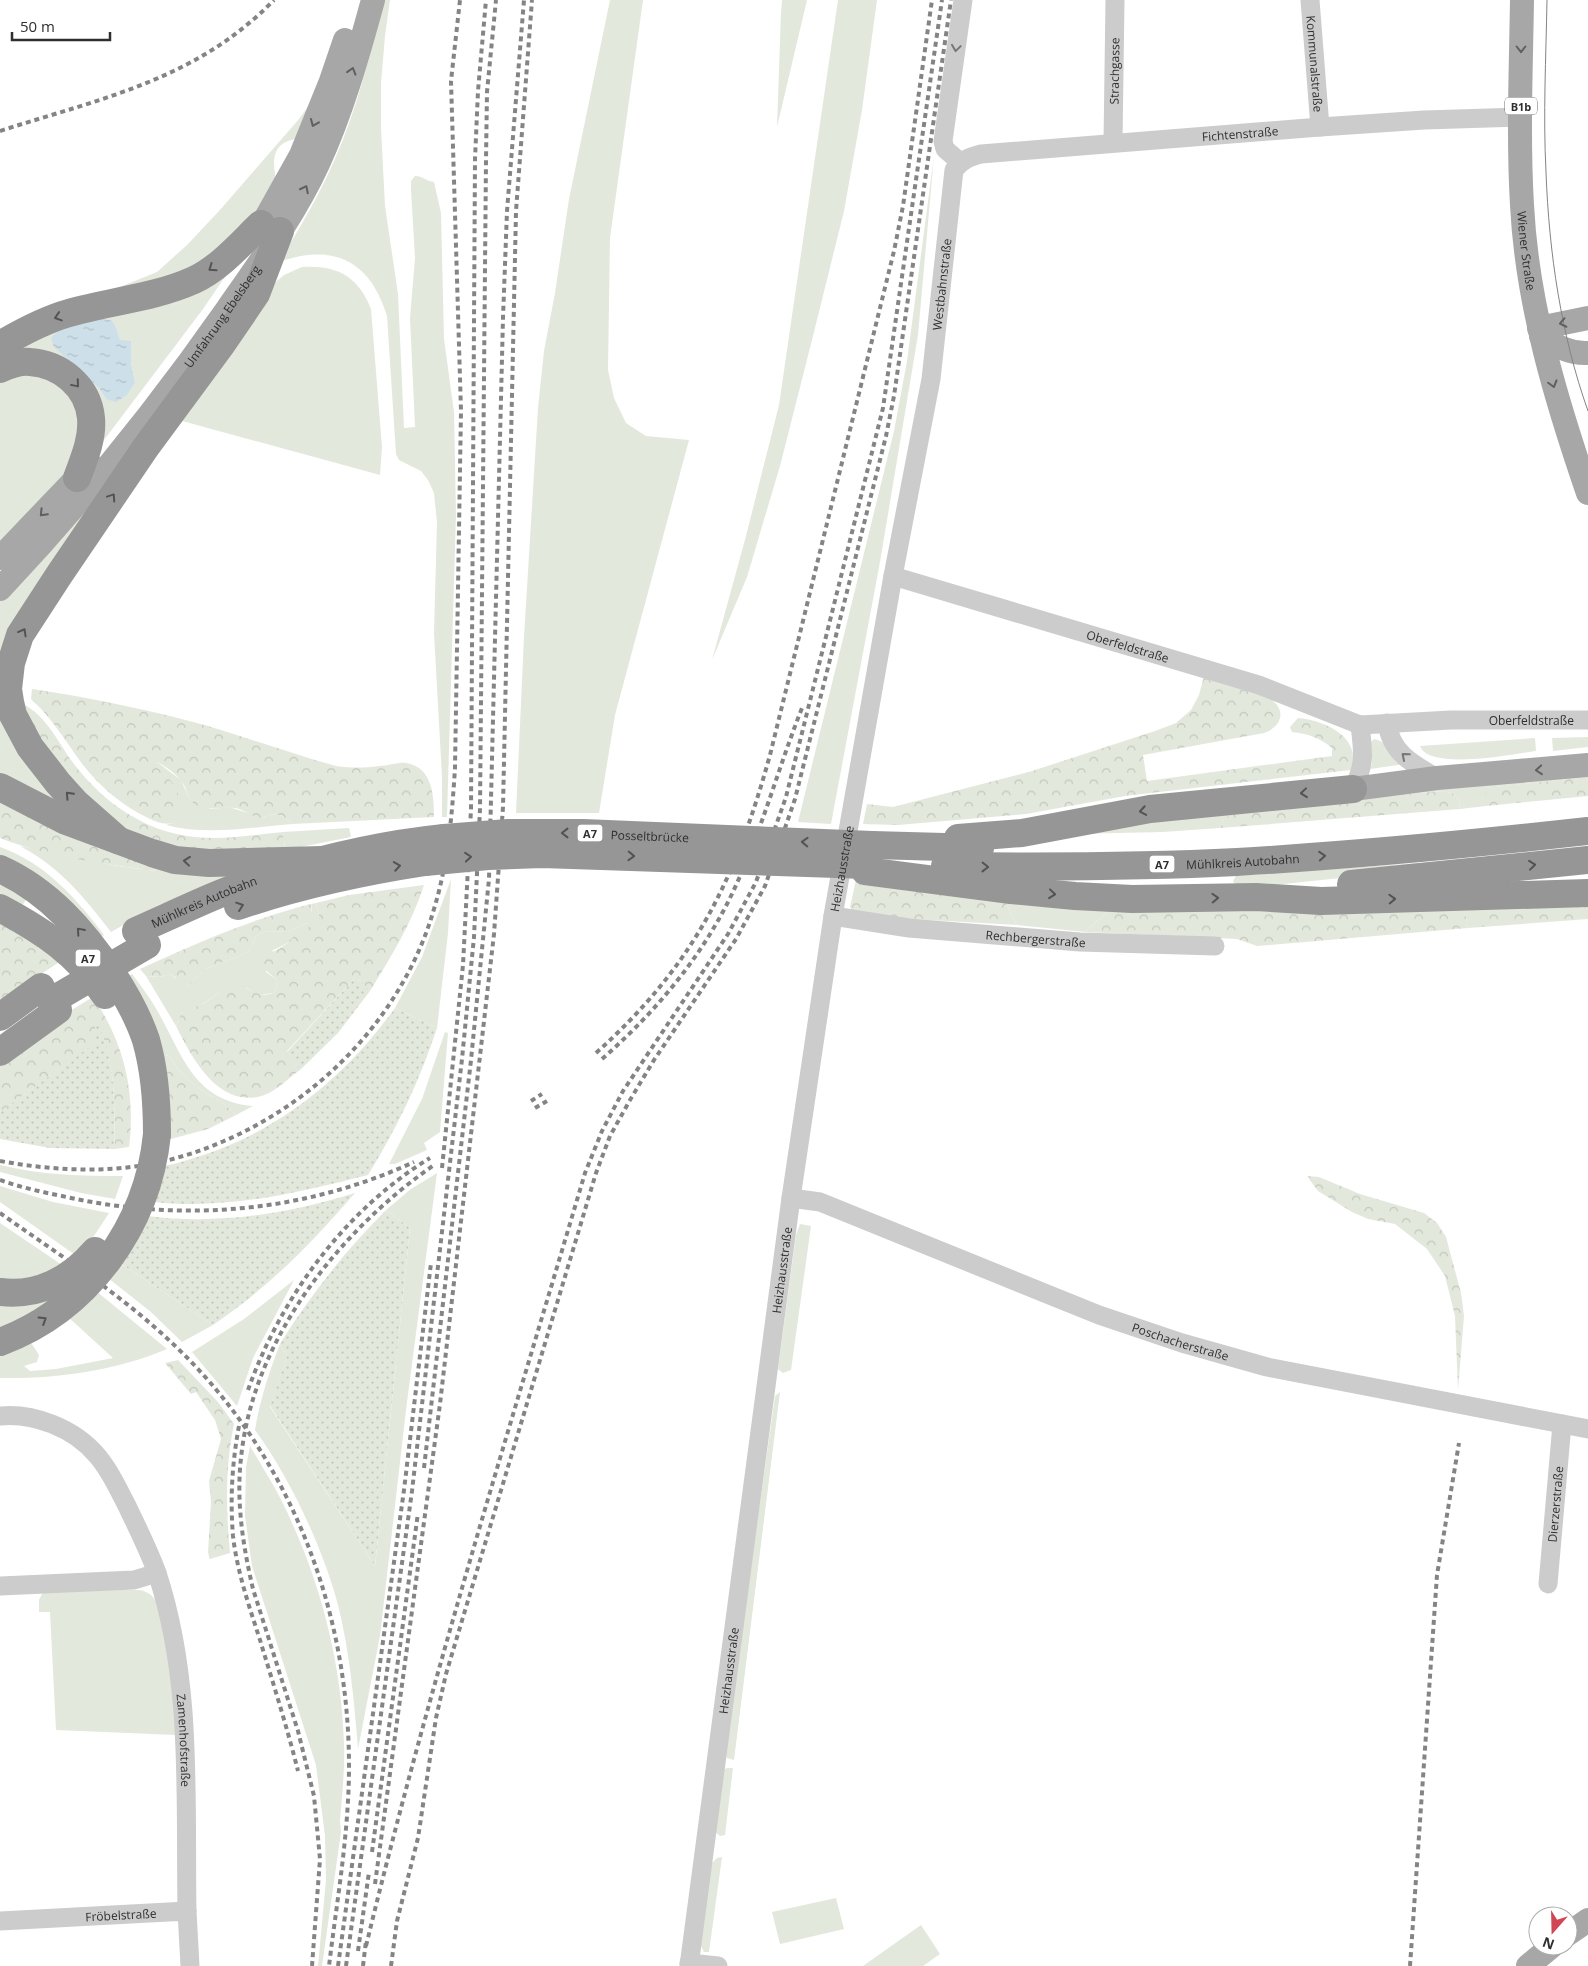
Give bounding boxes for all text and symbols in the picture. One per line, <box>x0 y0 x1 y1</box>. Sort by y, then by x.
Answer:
scale bar <box>12 10 110 42</box>
street label: Kommunalstraße <box>1303 15 1327 113</box>
text: 50 m <box>20 16 55 36</box>
street label: Strachgasse <box>1105 37 1123 105</box>
one-way arrow <box>952 44 962 53</box>
one-way arrow <box>1516 45 1526 53</box>
one-way arrow <box>346 68 356 76</box>
road number: B1b <box>1505 98 1537 114</box>
one-way arrow <box>310 118 321 127</box>
street label: Fichtenstraße <box>1201 122 1279 145</box>
one-way arrow <box>299 186 309 195</box>
street label: Wiener Straße <box>1514 211 1540 292</box>
street label: Westbahnstraße <box>928 237 955 331</box>
street label: Umfahrung Ebelsberg <box>180 261 264 371</box>
one-way arrow <box>208 262 218 271</box>
one-way arrow <box>54 311 63 321</box>
one-way arrow <box>1559 317 1568 328</box>
one-way arrow <box>70 379 79 388</box>
one-way arrow <box>1548 379 1558 387</box>
one-way arrow <box>106 493 115 502</box>
one-way arrow <box>40 507 49 516</box>
street label: Oberfeldstraße <box>1084 626 1171 666</box>
one-way arrow <box>16 629 26 638</box>
street label: Oberfeldstraße <box>1489 712 1574 729</box>
one-way arrow <box>1401 753 1410 762</box>
one-way arrow <box>1535 764 1543 775</box>
one-way arrow <box>1300 787 1308 798</box>
one-way arrow <box>66 792 75 801</box>
one-way arrow <box>1138 805 1147 815</box>
road number: A7 <box>578 824 602 841</box>
street label: Heizhausstraße <box>825 824 857 913</box>
street label: Posseltbrücke <box>610 826 689 846</box>
one-way arrow <box>561 828 568 838</box>
one-way arrow <box>801 837 809 847</box>
street label: Mühlkreis Autobahn <box>1186 849 1300 873</box>
one-way arrow <box>627 850 635 861</box>
one-way arrow <box>1319 851 1327 862</box>
one-way arrow <box>465 852 473 863</box>
one-way arrow <box>183 856 191 867</box>
road number: A7 <box>1150 856 1174 872</box>
one-way arrow <box>1528 860 1536 871</box>
one-way arrow <box>394 861 402 872</box>
one-way arrow <box>981 861 989 872</box>
street label: Mühlkreis Autobahn <box>148 872 259 932</box>
one-way arrow <box>1049 888 1057 899</box>
one-way arrow <box>1211 893 1219 904</box>
one-way arrow <box>1388 894 1396 904</box>
one-way arrow <box>235 901 244 911</box>
street label: Rechbergerstraße <box>985 926 1086 951</box>
one-way arrow <box>77 928 86 937</box>
road number: A7 <box>76 950 100 966</box>
street label: Heizhausstraße <box>767 1226 796 1314</box>
one-way arrow <box>38 1316 47 1326</box>
street label: Poschacherstraße <box>1130 1318 1231 1364</box>
street label: Dierzerstraße <box>1543 1465 1567 1543</box>
street label: Heizhausstraße <box>714 1626 742 1715</box>
street label: Zamenhofstraße <box>173 1693 195 1787</box>
street label: Fröbelstraße <box>85 1904 157 1925</box>
north arrow <box>1528 1906 1578 1956</box>
text: N <box>1540 1933 1557 1955</box>

